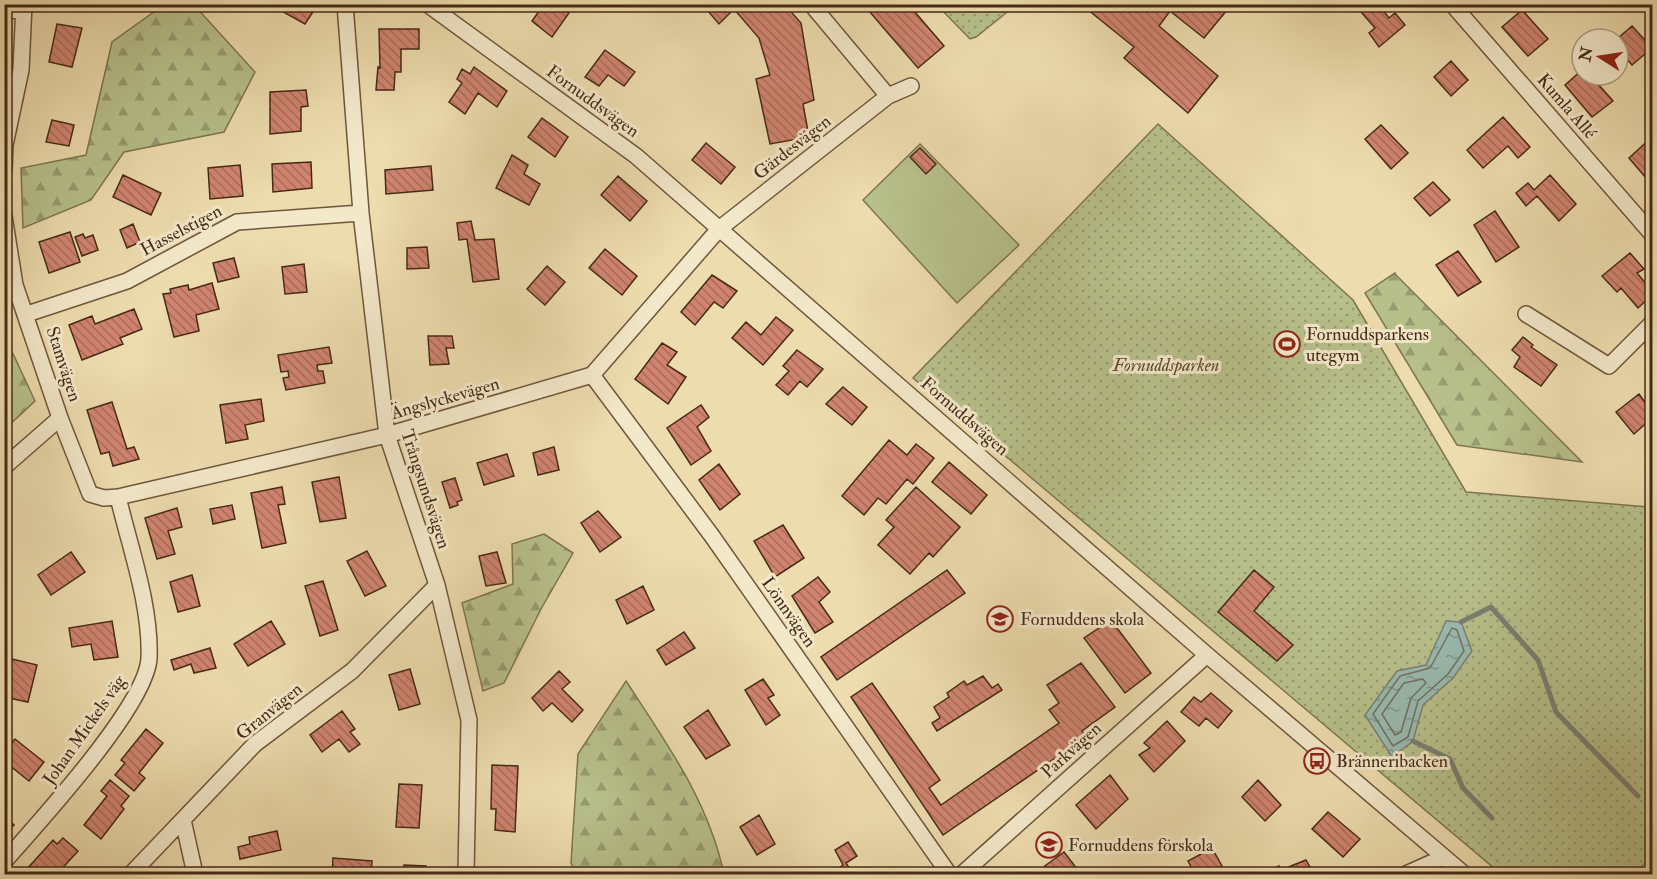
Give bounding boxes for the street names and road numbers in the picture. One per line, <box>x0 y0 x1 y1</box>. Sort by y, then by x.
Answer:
street label: Fornuddsvägen <box>542 60 644 143</box>
street label: Kumla Allé <box>1532 69 1602 144</box>
street label: Gärdesvägen <box>749 110 836 185</box>
street label: Hasselstigen <box>137 199 226 262</box>
street label: Stamvägen <box>41 324 86 405</box>
street label: Ängslyckevägen <box>387 372 502 425</box>
street label: Fornuddsvägen <box>916 372 1013 461</box>
street label: Trångsundsvägen <box>395 427 456 552</box>
street label: Lönnvägen <box>756 573 821 652</box>
street label: Johan Mickels väg <box>37 670 132 791</box>
street label: Granvägen <box>231 678 307 745</box>
street label: Parkvägen <box>1036 717 1106 784</box>

